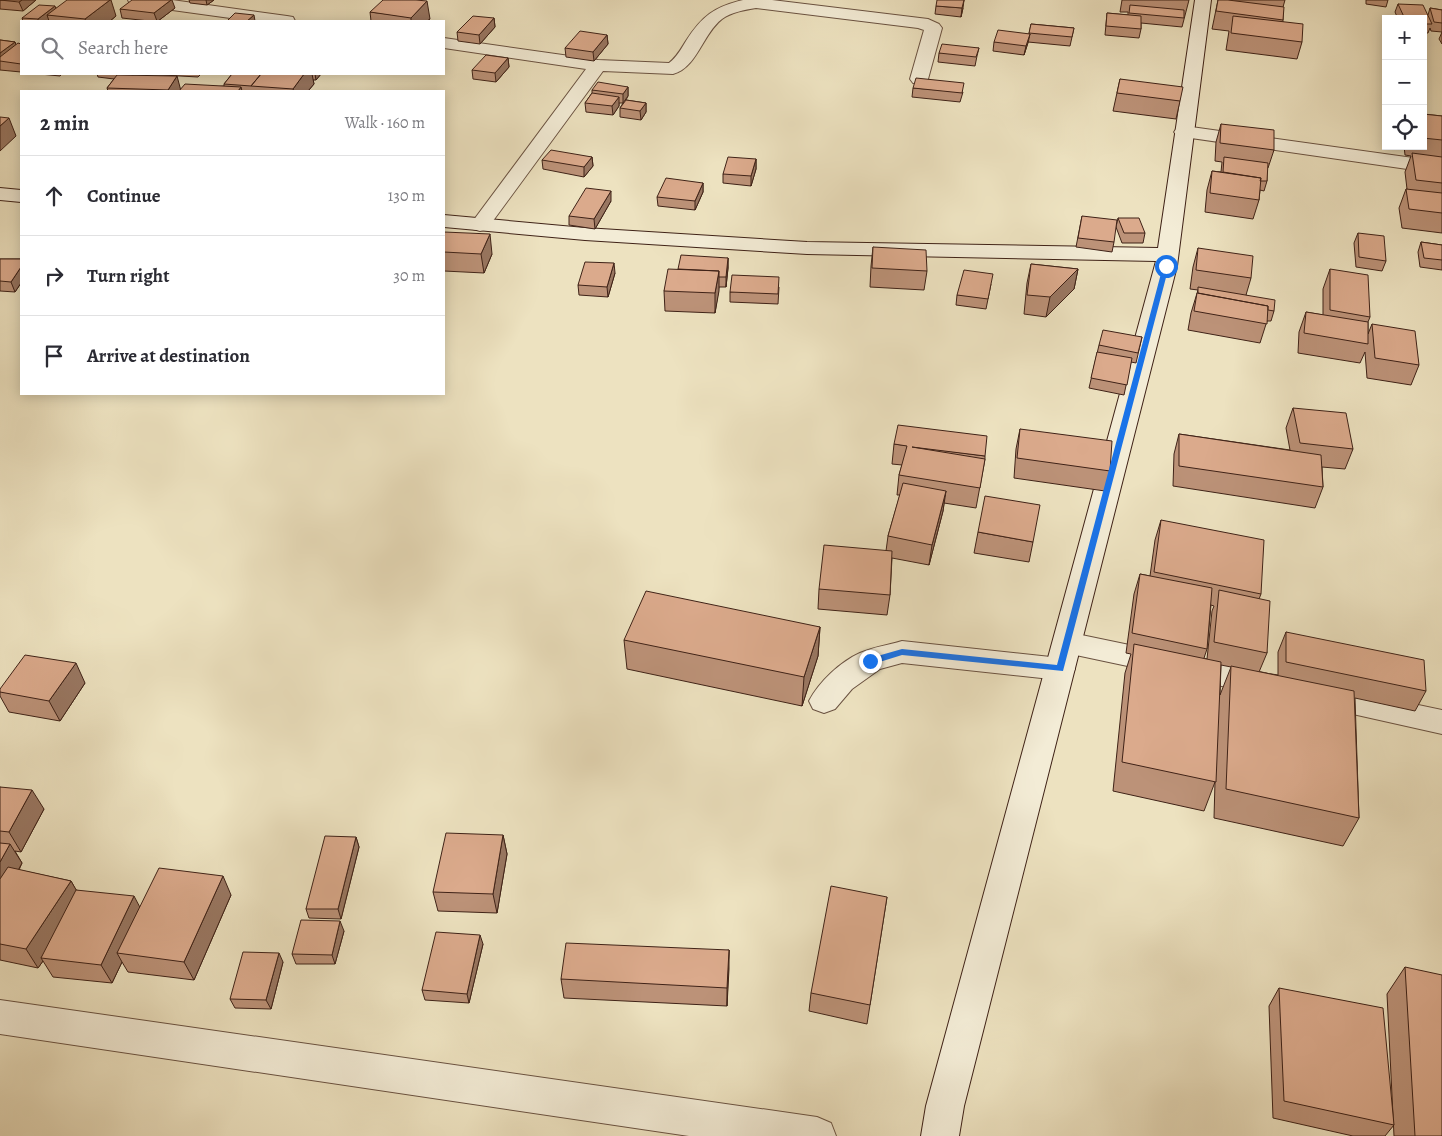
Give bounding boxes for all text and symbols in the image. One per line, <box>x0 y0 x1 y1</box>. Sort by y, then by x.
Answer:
map controls <box>1382 15 1427 150</box>
button: + <box>1382 15 1427 60</box>
search box <box>20 20 445 75</box>
icon: search <box>38 34 66 62</box>
text: Search here <box>78 35 168 61</box>
button: − <box>1382 60 1427 105</box>
button: locate <box>1382 105 1427 150</box>
text: 2 min <box>40 109 89 137</box>
text: Walk · 160 m <box>345 112 425 134</box>
icon: ahead <box>40 182 68 210</box>
text: Continue <box>87 183 161 209</box>
text: 130 m <box>388 185 425 207</box>
route start <box>1155 255 1178 278</box>
icon: right <box>40 262 68 290</box>
text: Turn right <box>87 263 169 289</box>
text: 30 m <box>393 265 425 287</box>
icon: arrive <box>40 342 68 370</box>
text: Arrive at destination <box>87 343 250 369</box>
route end <box>859 650 882 673</box>

